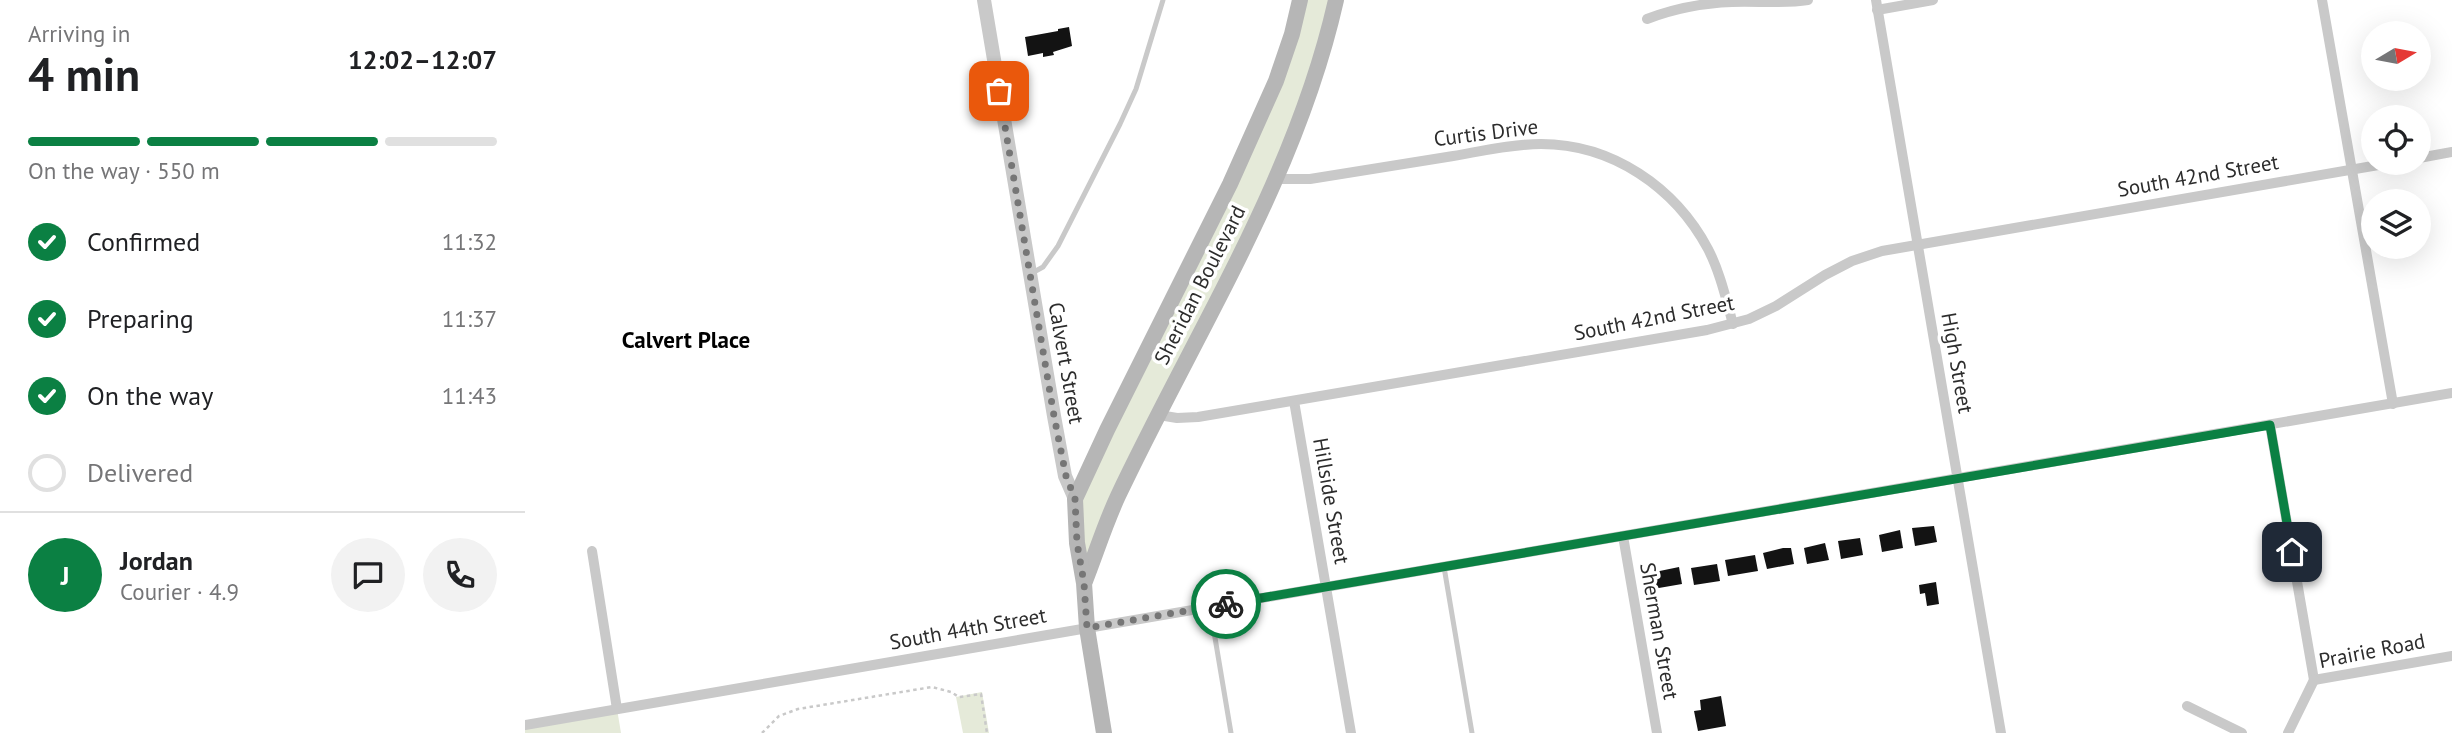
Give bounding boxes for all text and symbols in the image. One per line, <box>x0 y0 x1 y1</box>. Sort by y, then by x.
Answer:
text: Arriving in <box>28 19 130 48</box>
north arrow <box>2361 21 2431 91</box>
map controls <box>2361 21 2431 259</box>
text: 12:02–12:07 <box>348 43 497 76</box>
text: 4 min <box>28 44 140 104</box>
pin <box>969 61 1029 121</box>
icon: bag <box>980 72 1018 110</box>
button: locate <box>2361 105 2431 175</box>
street label: Curtis Drive <box>1432 113 1540 152</box>
street label: South 42nd Street <box>2115 148 2280 203</box>
text: On the way · 550 m <box>28 156 220 185</box>
button: layers <box>2361 189 2431 259</box>
street label: Sheridan Boulevard <box>1148 201 1251 369</box>
icon: check <box>28 223 66 261</box>
text: Confirmed <box>87 225 200 258</box>
text: 11:32 <box>442 227 497 256</box>
street label: South 42nd Street <box>1571 289 1736 346</box>
icon: check <box>28 300 66 338</box>
street label: Calvert Street <box>1043 300 1090 426</box>
text: Preparing <box>87 302 194 335</box>
text: 11:37 <box>442 304 497 333</box>
street label: High Street <box>1935 310 1980 415</box>
district label: Calvert Place <box>622 325 750 354</box>
icon: check <box>28 377 66 415</box>
text: On the way <box>87 379 213 412</box>
text: 11:43 <box>442 381 497 410</box>
street label: Hillside Street <box>1307 436 1356 566</box>
text: Delivered <box>87 456 193 489</box>
pin <box>2262 522 2322 582</box>
icon: home <box>2273 533 2311 571</box>
button: chat <box>331 538 405 612</box>
button: phone <box>423 538 497 612</box>
text: Jordan <box>120 544 193 577</box>
text: J <box>61 559 69 592</box>
street label: Sherman Street <box>1634 560 1685 702</box>
courier <box>1191 569 1261 639</box>
text: Courier · 4.9 <box>120 577 239 606</box>
icon: bike <box>1207 585 1245 623</box>
street label: South 44th Street <box>887 601 1048 656</box>
street label: Prairie Road <box>2316 627 2427 674</box>

